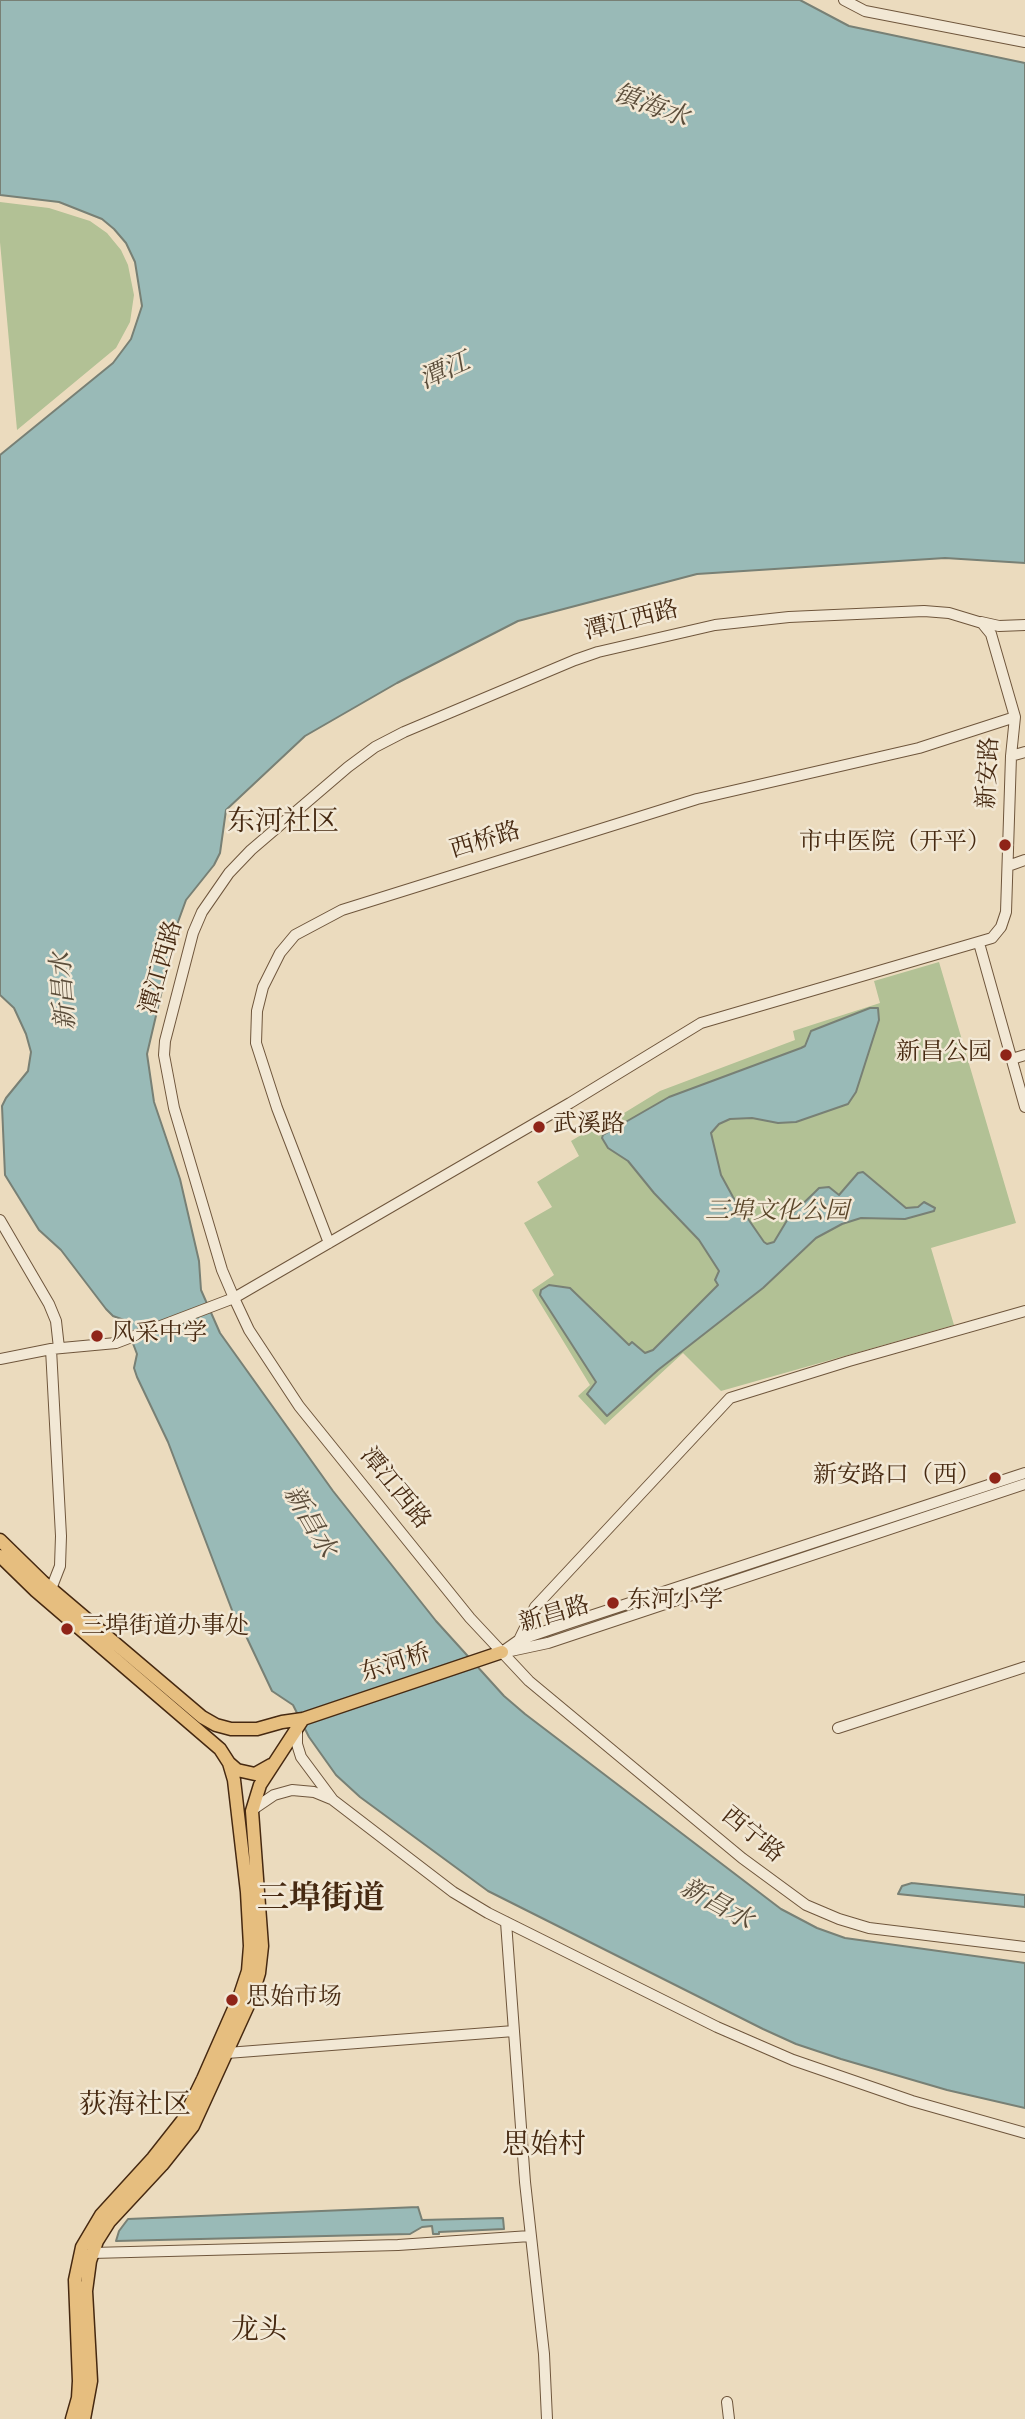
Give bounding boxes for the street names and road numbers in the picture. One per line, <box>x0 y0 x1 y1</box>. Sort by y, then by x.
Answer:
street label: 潭江西路 <box>582 597 682 649</box>
street label: 新安路 <box>975 736 1007 810</box>
street label: 西桥路 <box>447 819 525 867</box>
street label: 潭江西路 <box>137 918 191 1018</box>
street label: 潭江西路 <box>352 1444 434 1536</box>
street label: 新昌路 <box>516 1593 594 1641</box>
street label: 东河桥 <box>357 1641 435 1691</box>
street label: 西宁路 <box>714 1803 788 1871</box>

